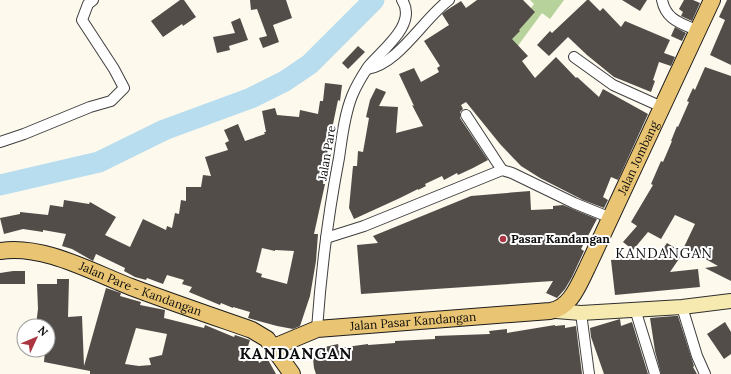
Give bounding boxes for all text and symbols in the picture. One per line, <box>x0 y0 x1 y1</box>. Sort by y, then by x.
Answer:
street label: Jalan Jombang <box>614 118 662 198</box>
street label: Jalan Pare <box>314 124 339 182</box>
place label: Pasar Kandangan <box>511 231 610 246</box>
marker: Pasar Kandangan <box>498 234 508 244</box>
district label: KANDANGAN <box>615 244 713 262</box>
street label: Jalan Pare - Kandangan <box>76 258 204 319</box>
street label: Jalan Pasar Kandangan <box>348 309 477 334</box>
north arrow <box>16 318 56 358</box>
text: N <box>35 323 52 339</box>
district label: KANDANGAN <box>239 343 353 363</box>

